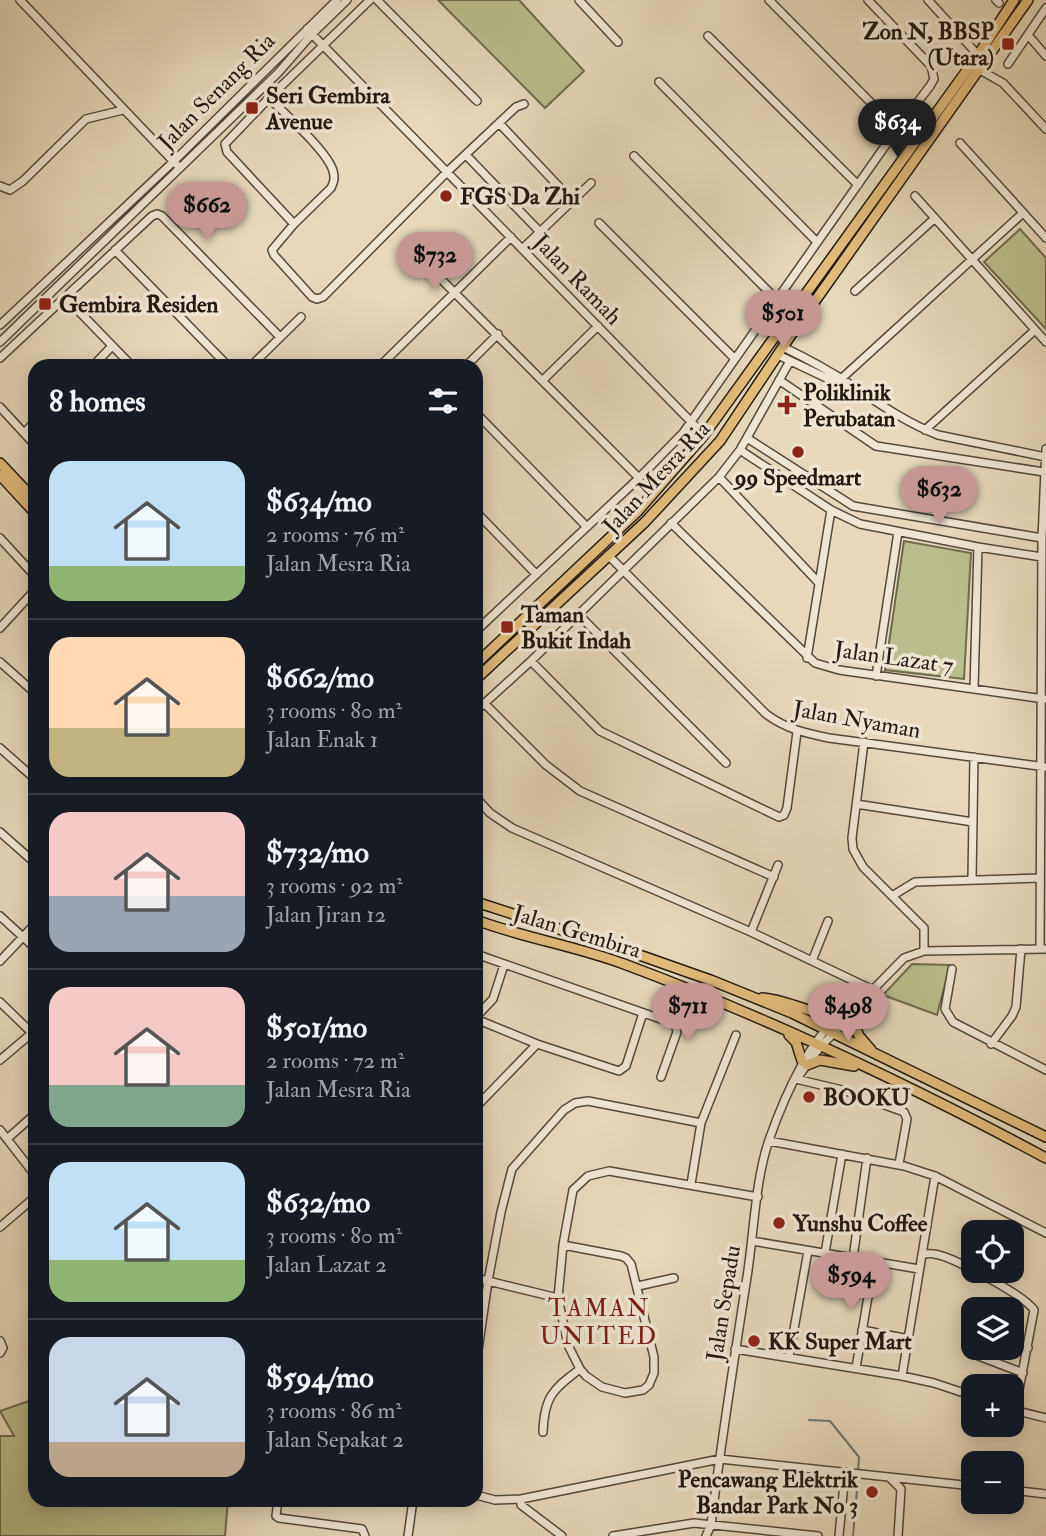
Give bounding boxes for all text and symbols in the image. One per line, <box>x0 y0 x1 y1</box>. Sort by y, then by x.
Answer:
place label: Zon N, BBSP (Utara) <box>862 17 995 72</box>
street label: Jalan Senang Ria <box>151 26 281 157</box>
marker: Zon N, BBSP (Utara) <box>1000 36 1016 52</box>
place label: Seri Gembira Avenue <box>265 81 392 136</box>
marker: Seri Gembira Avenue <box>244 100 260 116</box>
pin: $634 <box>856 100 938 159</box>
text: $634 <box>874 107 920 136</box>
pin: $662 <box>166 182 248 242</box>
place label: FGS Da Zhi <box>460 182 580 211</box>
marker: FGS Da Zhi <box>438 188 454 204</box>
text: $662 <box>183 190 231 219</box>
street label: Jalan Ramah <box>526 227 628 331</box>
pin: $732 <box>394 232 476 292</box>
text: $732 <box>413 240 457 269</box>
place label: Gembira Residen <box>59 290 219 319</box>
pin: $501 <box>742 290 824 350</box>
marker: Gembira Residen <box>37 296 53 312</box>
text: $501 <box>762 298 804 327</box>
place label: Poliklinik Perubatan <box>803 378 896 433</box>
icon: filters <box>424 382 462 420</box>
text: 8 homes <box>49 383 146 420</box>
marker: Poliklinik Perubatan <box>777 395 797 415</box>
street label: Jalan Mesra Ria <box>596 414 717 541</box>
marker: 99 Speedmart <box>790 444 806 460</box>
place label: 99 Speedmart <box>733 463 862 493</box>
pin: $632 <box>898 466 980 526</box>
text: $632 <box>916 474 962 503</box>
text: $634/mo <box>266 483 372 520</box>
icon: home <box>105 489 189 573</box>
text: 2 rooms · 76 m² <box>266 520 404 549</box>
text: Jalan Mesra Ria <box>266 549 411 578</box>
place label: Taman Bukit Indah <box>520 600 631 655</box>
marker: Taman Bukit Indah <box>499 619 515 635</box>
street label: Jalan Lazat 7 <box>832 635 956 680</box>
text: $662/mo <box>266 659 374 696</box>
icon: home <box>105 665 189 749</box>
street label: Jalan Nyaman <box>790 694 923 745</box>
text: 3 rooms · 80 m² <box>266 696 402 725</box>
text: Jalan Enak 1 <box>266 725 378 754</box>
text: $732/mo <box>266 834 369 871</box>
icon: home <box>105 840 189 924</box>
text: 3 rooms · 92 m² <box>266 871 403 900</box>
street label: Jalan Gembira <box>508 898 645 965</box>
text: Jalan Jiran 12 <box>266 900 386 929</box>
pin: $711 <box>647 984 729 1043</box>
pin: $498 <box>807 984 889 1043</box>
text: $711 <box>668 991 708 1020</box>
text: $498 <box>824 991 872 1020</box>
text: $501/mo <box>266 1009 367 1046</box>
icon: home <box>105 1015 189 1099</box>
text: 2 rooms · 72 m² <box>266 1046 404 1075</box>
text: Jalan Mesra Ria <box>266 1075 411 1104</box>
place label: BOOKU <box>823 1083 911 1112</box>
marker: BOOKU <box>801 1089 817 1105</box>
text: $632/mo <box>266 1184 370 1221</box>
icon: home <box>105 1190 189 1274</box>
place label: Yunshu Coffee <box>792 1209 928 1238</box>
marker: Yunshu Coffee <box>771 1215 787 1231</box>
map controls <box>961 1220 1024 1514</box>
button: locate <box>961 1220 1024 1283</box>
text: 3 rooms · 80 m² <box>266 1221 402 1250</box>
street label: Jalan Sepadu <box>700 1243 748 1364</box>
text: Jalan Lazat 2 <box>266 1250 387 1279</box>
pin: $594 <box>810 1252 892 1312</box>
text: $594 <box>827 1260 875 1289</box>
district label: TAMAN UNITED <box>540 1293 658 1352</box>
button: layers <box>961 1297 1024 1360</box>
place label: KK Super Mart <box>768 1327 912 1357</box>
marker: KK Super Mart <box>746 1333 762 1349</box>
text: $594/mo <box>266 1359 374 1396</box>
icon: home <box>105 1365 189 1449</box>
button: + <box>961 1374 1024 1437</box>
text: 3 rooms · 86 m² <box>266 1396 402 1425</box>
text: Jalan Sepakat 2 <box>266 1425 404 1454</box>
button: − <box>961 1451 1024 1514</box>
place label: Pencawang Elektrik Bandar Park No 3 <box>678 1465 859 1520</box>
marker: Pencawang Elektrik Bandar Park No 3 <box>864 1484 880 1500</box>

